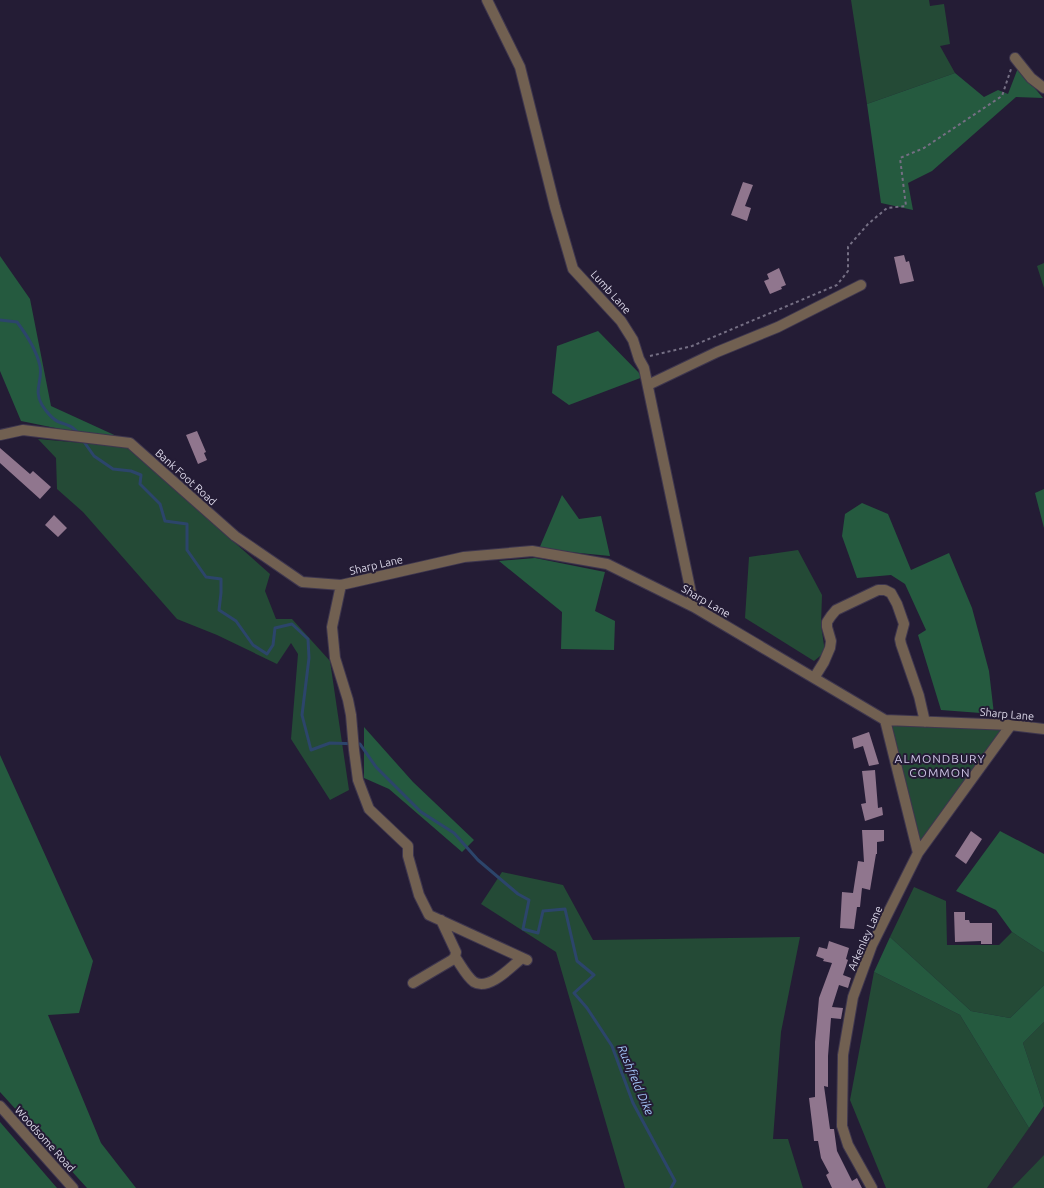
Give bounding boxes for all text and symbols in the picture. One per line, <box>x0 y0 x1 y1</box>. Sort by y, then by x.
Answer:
street label: Lumb Lane <box>588 268 634 316</box>
street label: Bank Foot Road <box>153 446 219 508</box>
street label: Sharp Lane <box>348 553 404 577</box>
street label: Sharp Lane <box>679 582 733 620</box>
street label: Sharp Lane <box>979 706 1035 722</box>
district label: ALMONDBURY COMMON <box>895 752 985 779</box>
street label: Arkenley Lane <box>845 904 885 972</box>
water label: Rushfield Dike <box>614 1043 657 1117</box>
street label: Woodsome Road <box>12 1104 78 1174</box>

